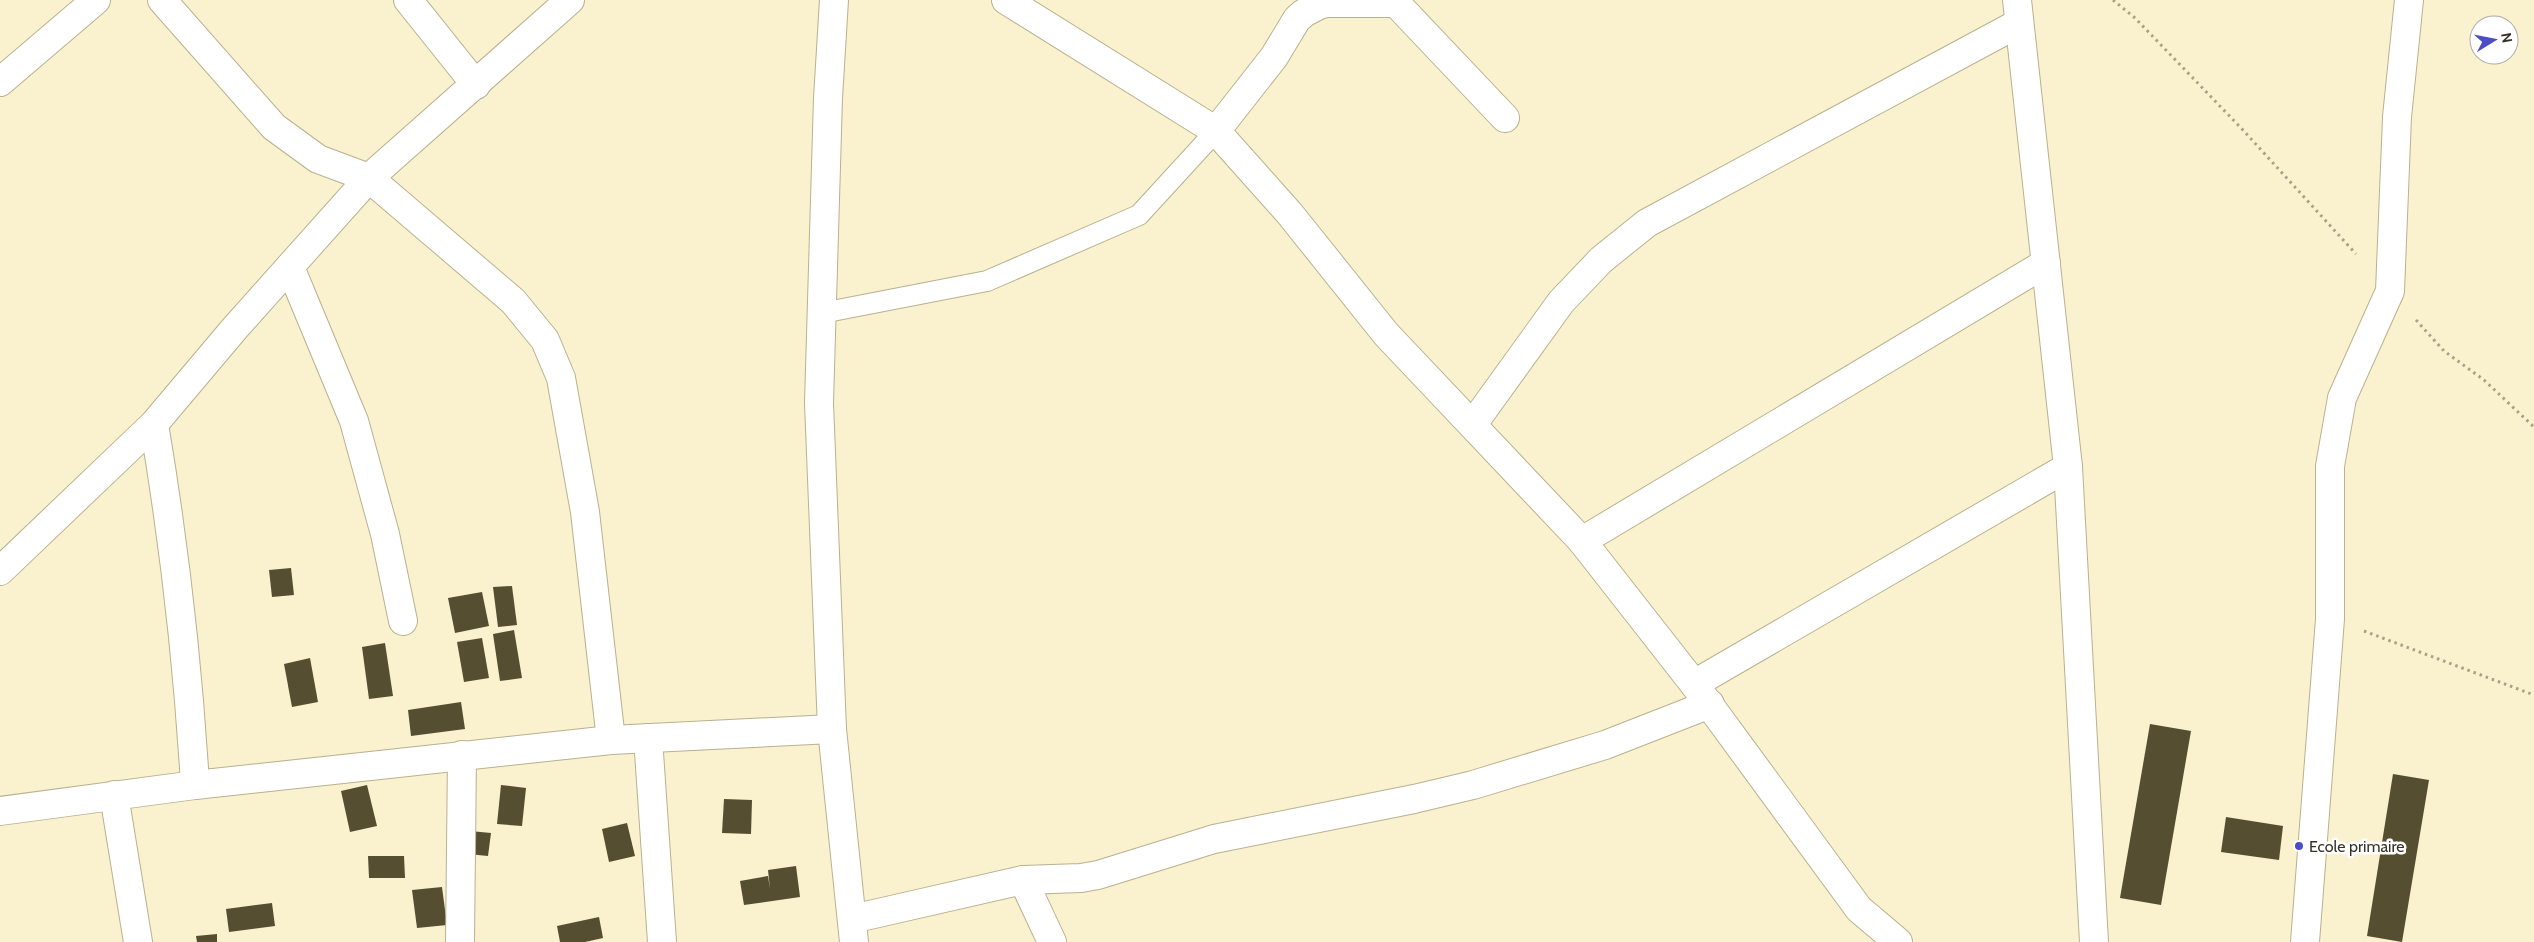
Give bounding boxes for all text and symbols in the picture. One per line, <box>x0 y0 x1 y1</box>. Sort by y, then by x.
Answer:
north arrow <box>2469 15 2519 65</box>
text: N <box>2497 31 2517 44</box>
place label: Ecole primaire <box>2309 837 2405 856</box>
marker: Ecole primaire <box>2293 840 2305 852</box>

